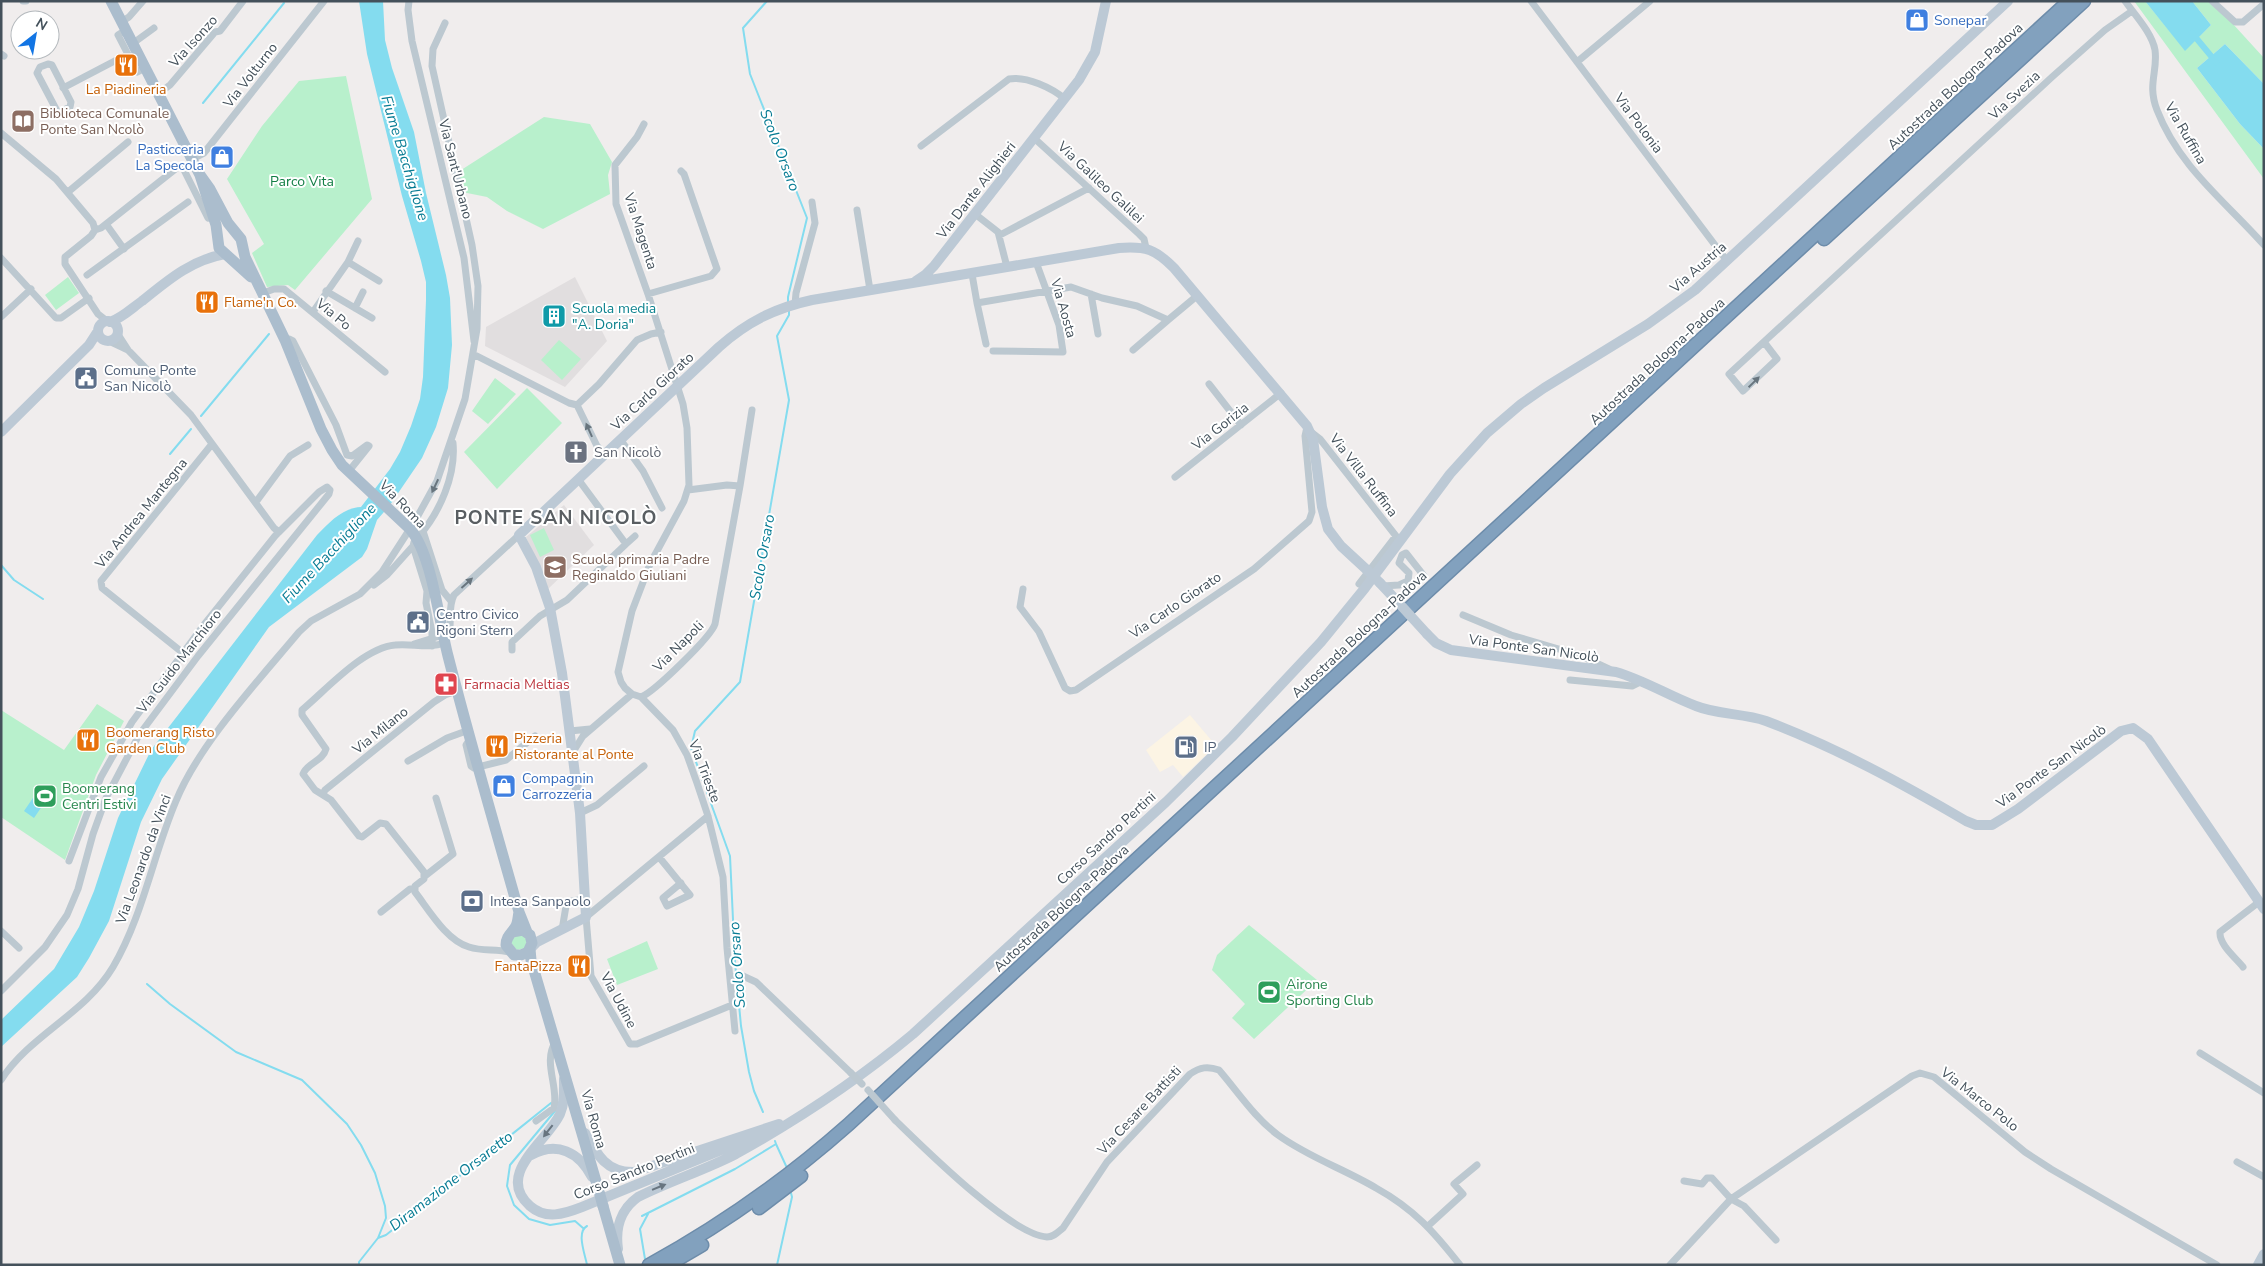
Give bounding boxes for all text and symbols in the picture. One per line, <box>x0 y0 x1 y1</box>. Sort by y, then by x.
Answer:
shop icon: Sonepar <box>1904 7 1930 33</box>
north arrow <box>10 10 60 60</box>
street label: Via Isonzo <box>164 11 222 72</box>
place label: Sonepar <box>1934 11 1986 30</box>
text: N <box>32 13 51 35</box>
street label: Autostrada Bologna-Padova <box>1884 18 2027 154</box>
street label: Via Volturno <box>218 39 282 113</box>
restaurant icon: La Piadineria <box>113 52 139 78</box>
street label: Via Svezia <box>1984 67 2044 125</box>
place label: La Piadineria <box>86 80 166 99</box>
street label: Via Polonia <box>1609 89 1667 157</box>
water label: Fiume Bacchiglione <box>376 93 434 223</box>
street label: Via Ruffina <box>2160 98 2211 168</box>
place label: Biblioteca Comunale Ponte San Ncolò <box>40 104 169 139</box>
water label: Scolo Orsaro <box>755 106 805 194</box>
library icon: Biblioteca Comunale Ponte San Ncolò <box>10 108 36 134</box>
street label: Via Sant'Urbano <box>434 116 477 221</box>
street label: Via Galileo Galilei <box>1053 137 1148 227</box>
street label: Via Dante Alighieri <box>932 138 1020 244</box>
place label: Pasticceria La Specola <box>135 140 204 175</box>
shop icon: Pasticceria La Specola <box>209 144 235 170</box>
park label: Parco Vita <box>270 172 334 191</box>
street label: Via Magenta <box>619 190 662 272</box>
street label: Via Austria <box>1665 238 1731 298</box>
street label: Via Aosta <box>1046 275 1081 340</box>
restaurant icon: Flame'n Co. <box>194 289 220 315</box>
place label: Flame'n Co. <box>224 293 297 312</box>
street label: Autostrada Bologna-Padova <box>1586 293 1729 429</box>
street label: Via Po <box>311 294 355 335</box>
place label: Scuola media "A. Doria" <box>572 299 656 334</box>
building icon: Scuola media "A. Doria" <box>541 303 567 329</box>
street label: Via Carlo Giorato <box>606 348 698 436</box>
place label: Comune Ponte San Nicolò <box>104 361 196 396</box>
public building icon: Comune Ponte San Nicolò <box>73 365 99 391</box>
one-way arrow <box>1747 376 1759 388</box>
street label: Via Gorizia <box>1187 398 1253 455</box>
one-way arrow <box>585 423 593 437</box>
street label: Via Villa Ruffina <box>1324 429 1402 521</box>
church icon: San Nicolò <box>563 439 589 465</box>
place label: San Nicolò <box>594 443 661 462</box>
street label: Via Andrea Mantegna <box>90 454 192 573</box>
street label: Via Roma <box>374 475 430 533</box>
one-way arrow <box>430 479 438 493</box>
water label: Fiume Bacchiglione <box>277 499 381 607</box>
district label: PONTE SAN NICOLÒ <box>455 505 657 531</box>
water label: Scolo Orsaro <box>745 513 779 601</box>
place label: Scuola primaria Padre Reginaldo Giuliani <box>572 550 709 585</box>
school or university icon: Scuola primaria Padre Reginaldo Giuliani <box>542 554 568 580</box>
street label: Autostrada Bologna-Padova <box>1288 566 1431 702</box>
street label: Via Carlo Giorato <box>1125 567 1225 644</box>
one-way arrow <box>460 578 473 589</box>
street label: Via Guido Marchioro <box>132 605 226 718</box>
place label: Centro Civico Rigoni Stern <box>436 605 519 640</box>
public building icon: Centro Civico Rigoni Stern <box>405 609 431 635</box>
street label: Via Napoli <box>648 617 708 677</box>
street label: Via Ponte San Nicolò <box>1467 630 1600 667</box>
pharmacy icon: Farmacia Meltias <box>433 671 459 697</box>
place label: Farmacia Meltias <box>464 675 570 694</box>
street label: Via Milano <box>348 702 412 759</box>
street label: Via Ponte San Nicolò <box>1992 720 2110 813</box>
place label: Boomerang Risto Garden Club <box>106 723 215 758</box>
restaurant icon: Boomerang Risto Garden Club <box>75 727 101 753</box>
place label: Pizzeria Ristorante al Ponte <box>514 729 634 764</box>
restaurant icon: Pizzeria Ristorante al Ponte <box>484 733 510 759</box>
fuel station icon: IP <box>1173 734 1199 760</box>
street label: Via Trieste <box>683 736 725 805</box>
place label: IP <box>1204 738 1217 757</box>
place label: Compagnin Carrozzeria <box>522 769 594 804</box>
shop icon: Compagnin Carrozzeria <box>491 773 517 799</box>
place label: Boomerang Centri Estivi <box>62 779 136 814</box>
sports icon: Boomerang Centri Estivi <box>32 783 58 809</box>
street label: Corso Sandro Pertini <box>1053 787 1160 889</box>
street label: Via Leonardo da Vinci <box>111 792 176 927</box>
street label: Autostrada Bologna-Padova <box>990 840 1133 976</box>
bank icon: Intesa Sanpaolo <box>459 888 485 914</box>
place label: Intesa Sanpaolo <box>490 892 591 911</box>
water label: Scolo Orsaro <box>724 921 750 1009</box>
restaurant icon: FantaPizza <box>566 953 592 979</box>
place label: FantaPizza <box>494 957 562 976</box>
street label: Via Udine <box>595 968 641 1032</box>
place label: Airone Sporting Club <box>1286 975 1373 1010</box>
sports icon: Airone Sporting Club <box>1256 979 1282 1005</box>
street label: Via Cesare Battisti <box>1093 1062 1186 1160</box>
street label: Via Marco Polo <box>1936 1062 2023 1136</box>
street label: Via Roma <box>576 1087 611 1151</box>
one-way arrow <box>543 1124 553 1138</box>
water label: Diramazione Orsaretto <box>385 1126 517 1236</box>
street label: Corso Sandro Pertini <box>571 1139 698 1204</box>
one-way arrow <box>652 1183 667 1191</box>

